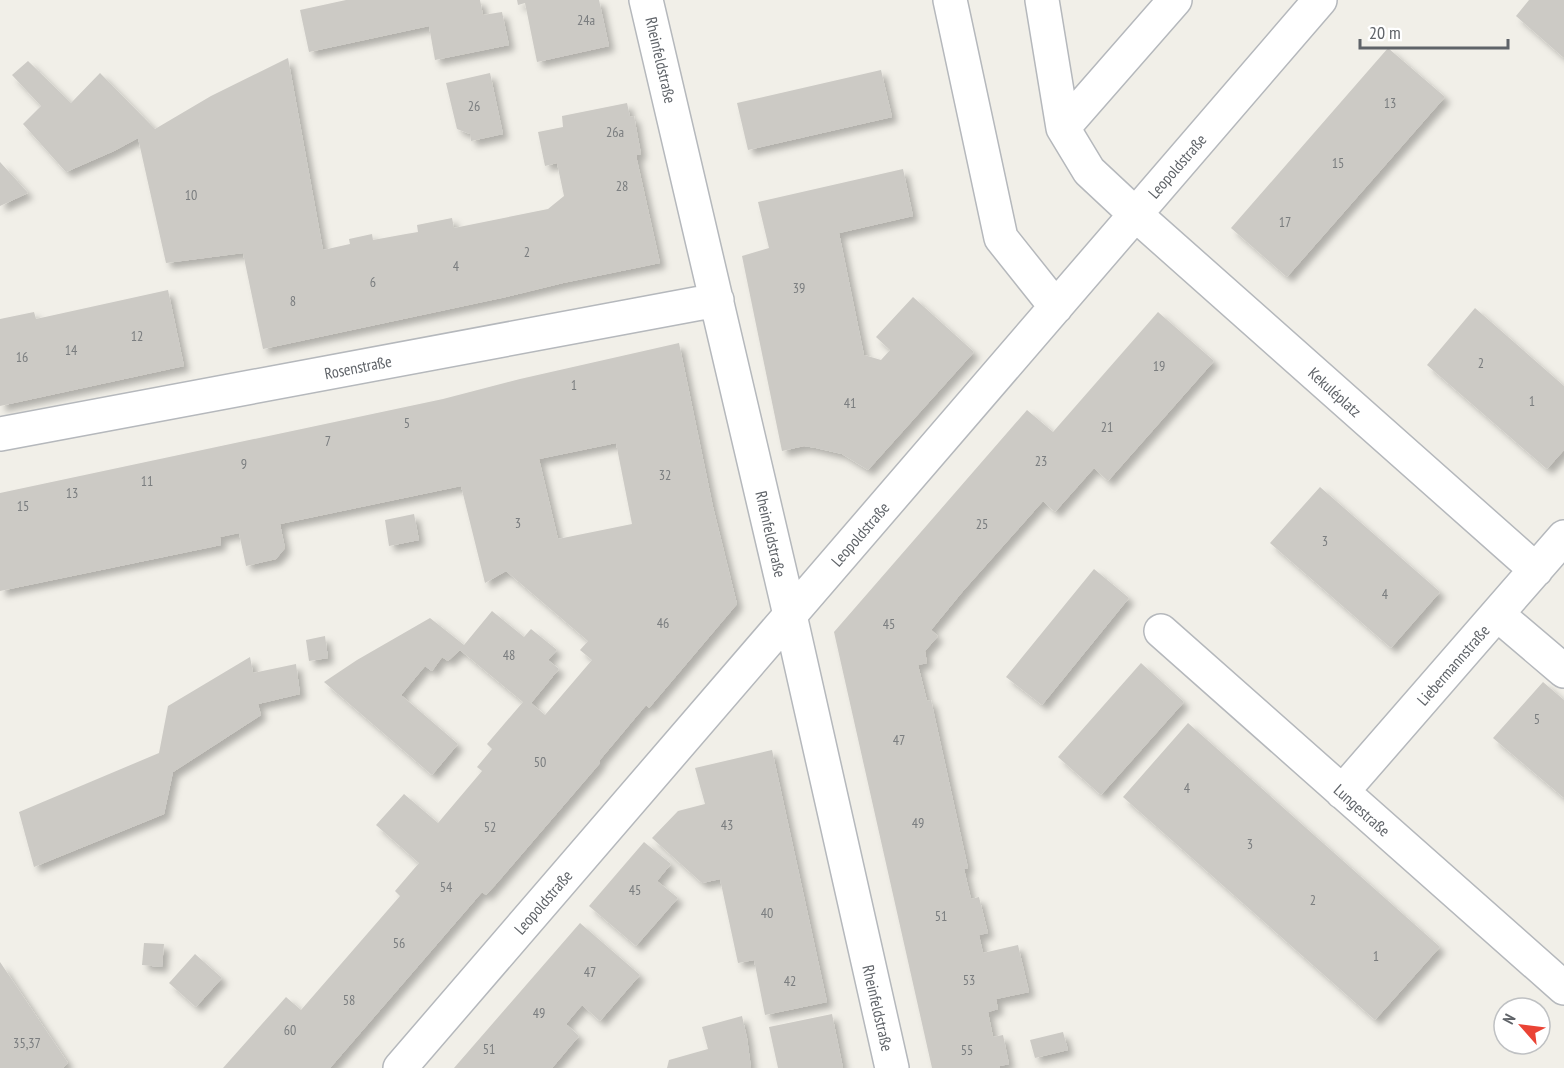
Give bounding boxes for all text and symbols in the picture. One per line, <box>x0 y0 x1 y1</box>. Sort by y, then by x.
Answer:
house number: 24a <box>577 11 595 29</box>
scale bar <box>1360 12 1508 50</box>
street label: Rheinfeldstraße <box>641 15 681 105</box>
text: 20 m <box>1369 21 1401 44</box>
house number: 13 <box>1384 94 1396 112</box>
house number: 26 <box>468 97 480 115</box>
house number: 26a <box>606 123 624 141</box>
street label: Leopoldstraße <box>1144 130 1210 202</box>
house number: 15 <box>1332 154 1344 172</box>
house number: 28 <box>616 177 628 195</box>
house number: 10 <box>185 186 197 204</box>
house number: 17 <box>1279 213 1291 231</box>
house number: 2 <box>524 243 530 261</box>
house number: 4 <box>453 257 460 275</box>
house number: 6 <box>370 273 376 291</box>
house number: 39 <box>793 279 805 297</box>
house number: 8 <box>290 292 296 310</box>
house number: 12 <box>131 327 143 345</box>
house number: 14 <box>65 341 78 359</box>
house number: 16 <box>16 348 28 366</box>
street label: Rosenstraße <box>323 351 393 383</box>
house number: 2 <box>1478 354 1484 372</box>
house number: 19 <box>1153 357 1165 375</box>
street label: Kekuléplatz <box>1304 363 1366 421</box>
house number: 1 <box>571 376 577 394</box>
house number: 1 <box>1529 392 1535 410</box>
house number: 41 <box>844 394 856 412</box>
house number: 5 <box>404 414 410 432</box>
house number: 21 <box>1101 418 1113 436</box>
house number: 7 <box>325 432 331 450</box>
house number: 23 <box>1035 452 1047 470</box>
house number: 9 <box>241 455 247 473</box>
house number: 32 <box>659 466 671 484</box>
house number: 11 <box>141 472 153 490</box>
house number: 13 <box>66 484 78 502</box>
street label: Rheinfeldstraße <box>751 489 791 579</box>
house number: 15 <box>17 497 29 515</box>
street label: Leopoldstraße <box>827 498 893 570</box>
house number: 3 <box>515 514 521 532</box>
house number: 25 <box>976 515 988 533</box>
house number: 3 <box>1322 532 1328 550</box>
house number: 4 <box>1382 585 1389 603</box>
house number: 46 <box>657 614 669 632</box>
house number: 45 <box>883 615 895 633</box>
street label: Liebermannstraße <box>1412 621 1494 709</box>
house number: 48 <box>503 646 515 664</box>
house number: 5 <box>1534 710 1540 728</box>
house number: 47 <box>893 731 905 749</box>
house number: 50 <box>534 753 546 771</box>
house number: 4 <box>1184 779 1191 797</box>
street label: Lungestraße <box>1330 780 1394 840</box>
house number: 49 <box>912 814 924 832</box>
house number: 43 <box>721 816 733 834</box>
house number: 52 <box>484 818 496 836</box>
house number: 3 <box>1247 835 1253 853</box>
street label: Leopoldstraße <box>510 866 576 938</box>
house number: 54 <box>440 878 453 896</box>
house number: 45 <box>629 881 641 899</box>
house number: 2 <box>1310 891 1316 909</box>
house number: 40 <box>761 904 773 922</box>
house number: 51 <box>935 907 947 925</box>
house number: 56 <box>393 934 405 952</box>
house number: 1 <box>1373 947 1379 965</box>
house number: 47 <box>584 963 596 981</box>
street label: Rheinfeldstraße <box>858 963 898 1053</box>
house number: 53 <box>963 971 975 989</box>
house number: 42 <box>784 972 796 990</box>
house number: 58 <box>343 991 355 1009</box>
north arrow <box>1492 996 1552 1056</box>
house number: 49 <box>533 1004 545 1022</box>
text: N <box>1498 1010 1520 1027</box>
house number: 60 <box>284 1021 296 1039</box>
house number: 35,37 <box>13 1034 41 1052</box>
house number: 51 <box>483 1040 495 1058</box>
house number: 55 <box>961 1041 973 1059</box>

